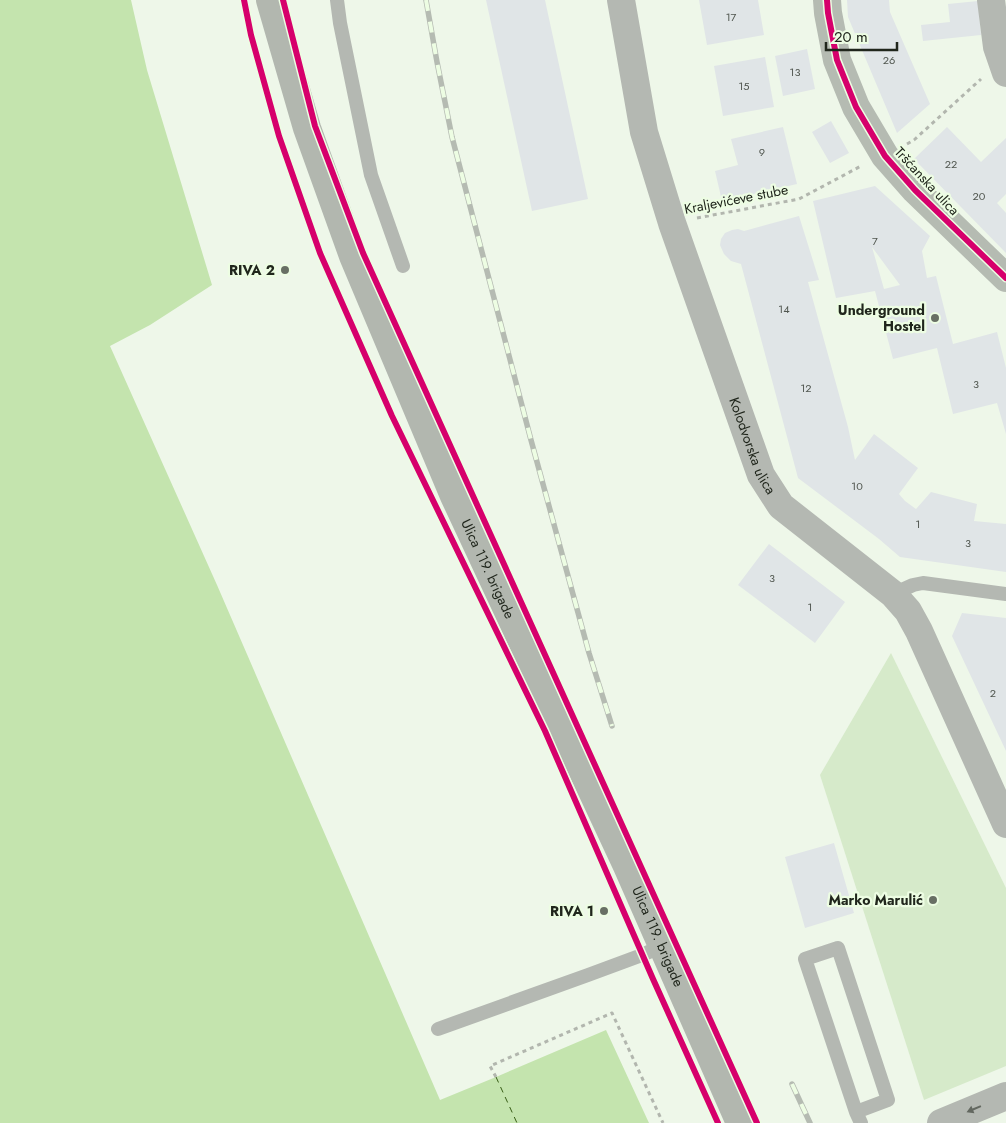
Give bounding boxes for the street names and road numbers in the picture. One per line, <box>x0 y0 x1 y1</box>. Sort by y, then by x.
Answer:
street label: Tršćanska ulica <box>890 142 964 220</box>
street label: Kraljevićeve stube <box>682 179 790 219</box>
street label: Kolodvorska ulica <box>724 394 781 498</box>
street label: Ulica 119. brigade <box>456 516 520 622</box>
street label: Ulica 119. brigade <box>627 883 689 990</box>

